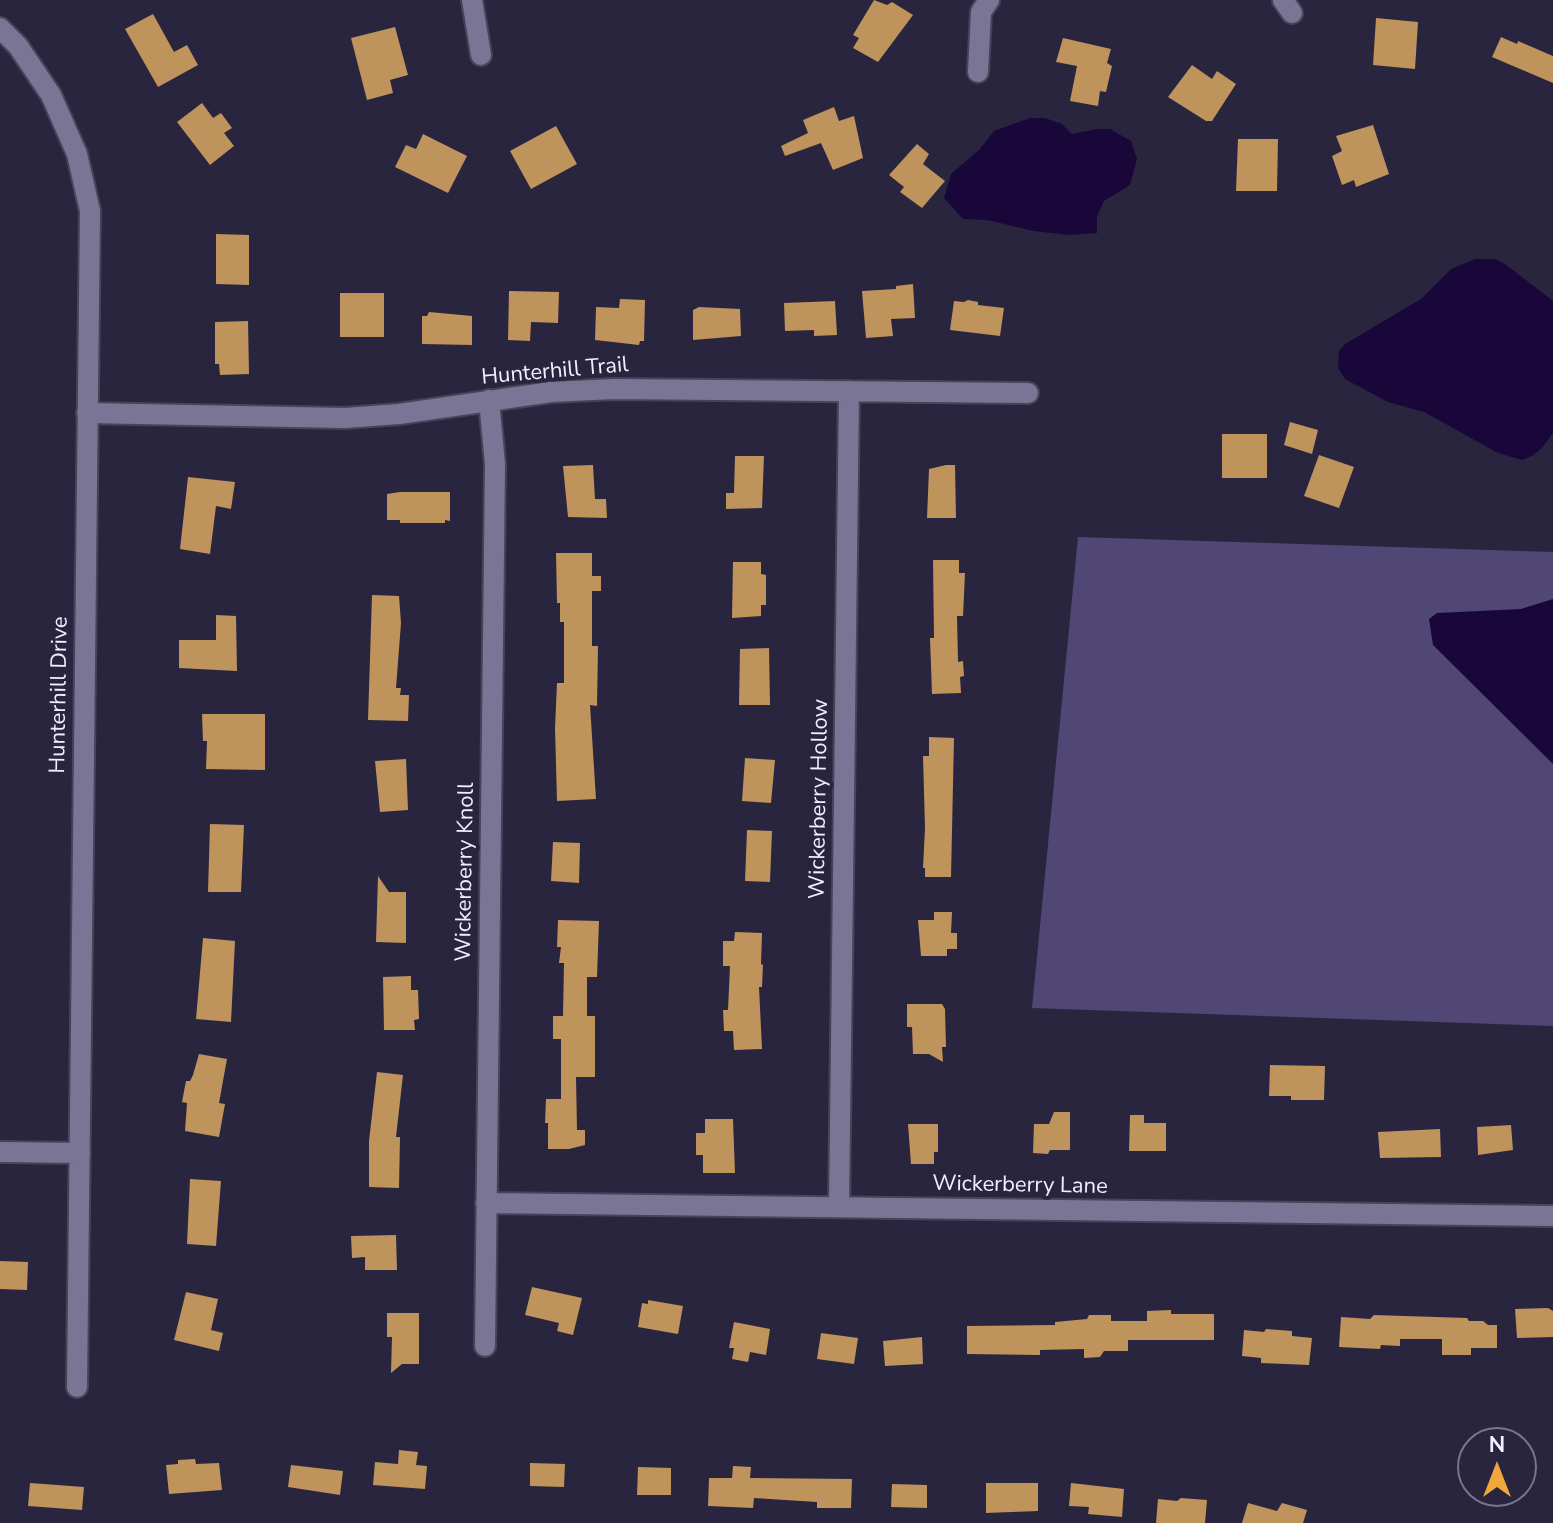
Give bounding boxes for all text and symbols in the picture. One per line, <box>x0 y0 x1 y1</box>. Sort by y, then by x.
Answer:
street label: Hunterhill Trail <box>480 352 630 392</box>
street label: Hunterhill Drive <box>45 616 75 774</box>
street label: Wickerberry Hollow <box>805 699 835 899</box>
street label: Wickerberry Knoll <box>451 782 481 962</box>
street label: Wickerberry Lane <box>932 1171 1108 1201</box>
north arrow <box>1457 1427 1537 1507</box>
text: N <box>1489 1430 1505 1460</box>

